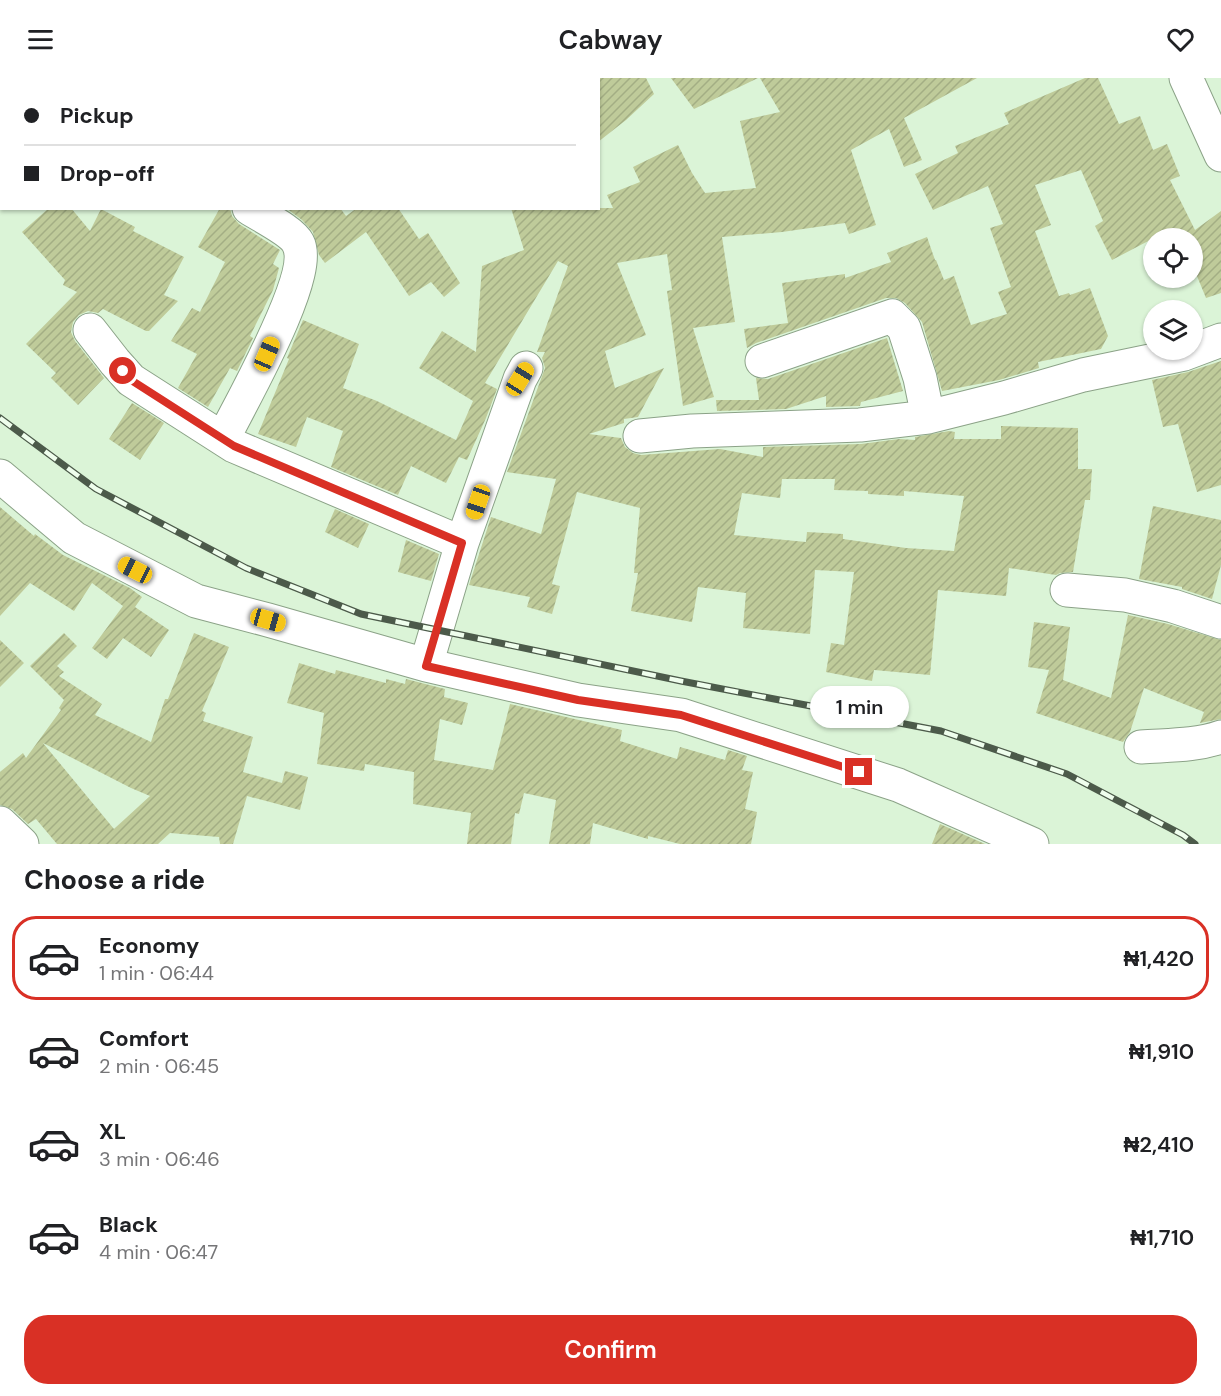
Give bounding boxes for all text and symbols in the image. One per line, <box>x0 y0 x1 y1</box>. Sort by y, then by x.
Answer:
text: Cabway <box>558 22 663 57</box>
icon: menu <box>24 23 57 56</box>
icon: heart <box>1164 23 1197 56</box>
text: Pickup <box>60 101 134 130</box>
text: Drop-off <box>60 159 155 188</box>
map controls <box>1143 228 1203 360</box>
button: locate <box>1143 228 1203 288</box>
button: layers <box>1143 300 1203 360</box>
car <box>252 334 282 374</box>
route start <box>109 357 136 384</box>
car <box>503 359 537 399</box>
car <box>464 482 492 522</box>
car <box>115 554 155 586</box>
car <box>248 606 288 634</box>
callout: 1 min <box>810 685 908 727</box>
text: 1 min <box>836 694 883 720</box>
route end <box>845 758 872 785</box>
text: Choose a ride <box>24 862 205 897</box>
icon: car <box>27 931 81 985</box>
text: Economy <box>99 931 199 960</box>
text: ₦1,420 <box>1124 944 1194 973</box>
text: 1 min · 06:44 <box>99 960 214 986</box>
icon: car <box>27 1024 81 1078</box>
text: Comfort <box>99 1024 189 1053</box>
text: ₦1,910 <box>1129 1037 1194 1066</box>
text: 2 min · 06:45 <box>99 1053 219 1079</box>
icon: car <box>27 1117 81 1171</box>
text: XL <box>99 1117 126 1146</box>
text: ₦2,410 <box>1123 1130 1194 1159</box>
text: 3 min · 06:46 <box>99 1146 220 1172</box>
icon: car <box>27 1210 81 1264</box>
text: Black <box>99 1210 158 1239</box>
text: ₦1,710 <box>1130 1223 1194 1252</box>
text: 4 min · 06:47 <box>99 1239 218 1265</box>
button: Confirm <box>24 1315 1197 1384</box>

